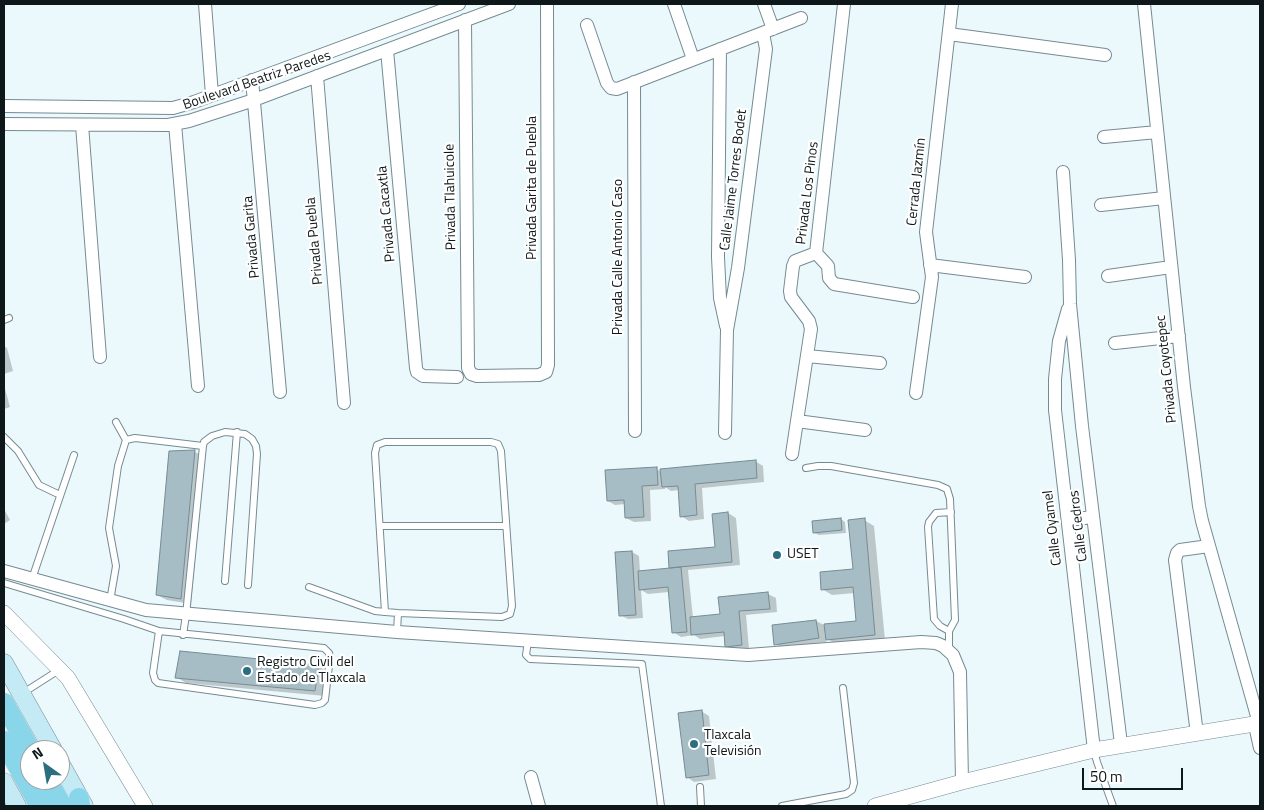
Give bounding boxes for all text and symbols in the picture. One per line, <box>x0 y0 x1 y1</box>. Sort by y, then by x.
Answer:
street label: Boulevard Beatriz Paredes <box>181 48 333 114</box>
street label: Calle Jaime Torres Bodet <box>717 108 751 252</box>
street label: Privada Garita de Puebla <box>525 116 541 260</box>
street label: Cerrada Jazmín <box>904 137 930 227</box>
street label: Privada Los Pinos <box>793 140 823 246</box>
street label: Privada Tlahuicole <box>442 144 460 250</box>
street label: Privada Cacaxtla <box>374 165 400 263</box>
street label: Privada Calle Antonio Caso <box>611 179 627 335</box>
street label: Privada Garita <box>240 195 264 279</box>
street label: Privada Puebla <box>303 197 327 285</box>
street label: Privada Coyotepec <box>1153 314 1181 424</box>
street label: Calle Oyamel <box>1040 489 1066 567</box>
street label: Calle Cedros <box>1066 489 1092 563</box>
place label: USET <box>787 547 819 563</box>
marker: USET <box>771 549 783 561</box>
place label: Registro Civil del Estado de Tlaxcala <box>257 655 366 688</box>
marker: Registro Civil del Estado de Tlaxcala <box>241 665 253 677</box>
place label: Tlaxcala Televisión <box>704 728 762 760</box>
marker: Tlaxcala Televisión <box>688 738 700 750</box>
north arrow <box>20 740 70 790</box>
text: N <box>28 741 47 764</box>
scale bar <box>1084 758 1185 790</box>
text: 50 m <box>1090 765 1123 788</box>

